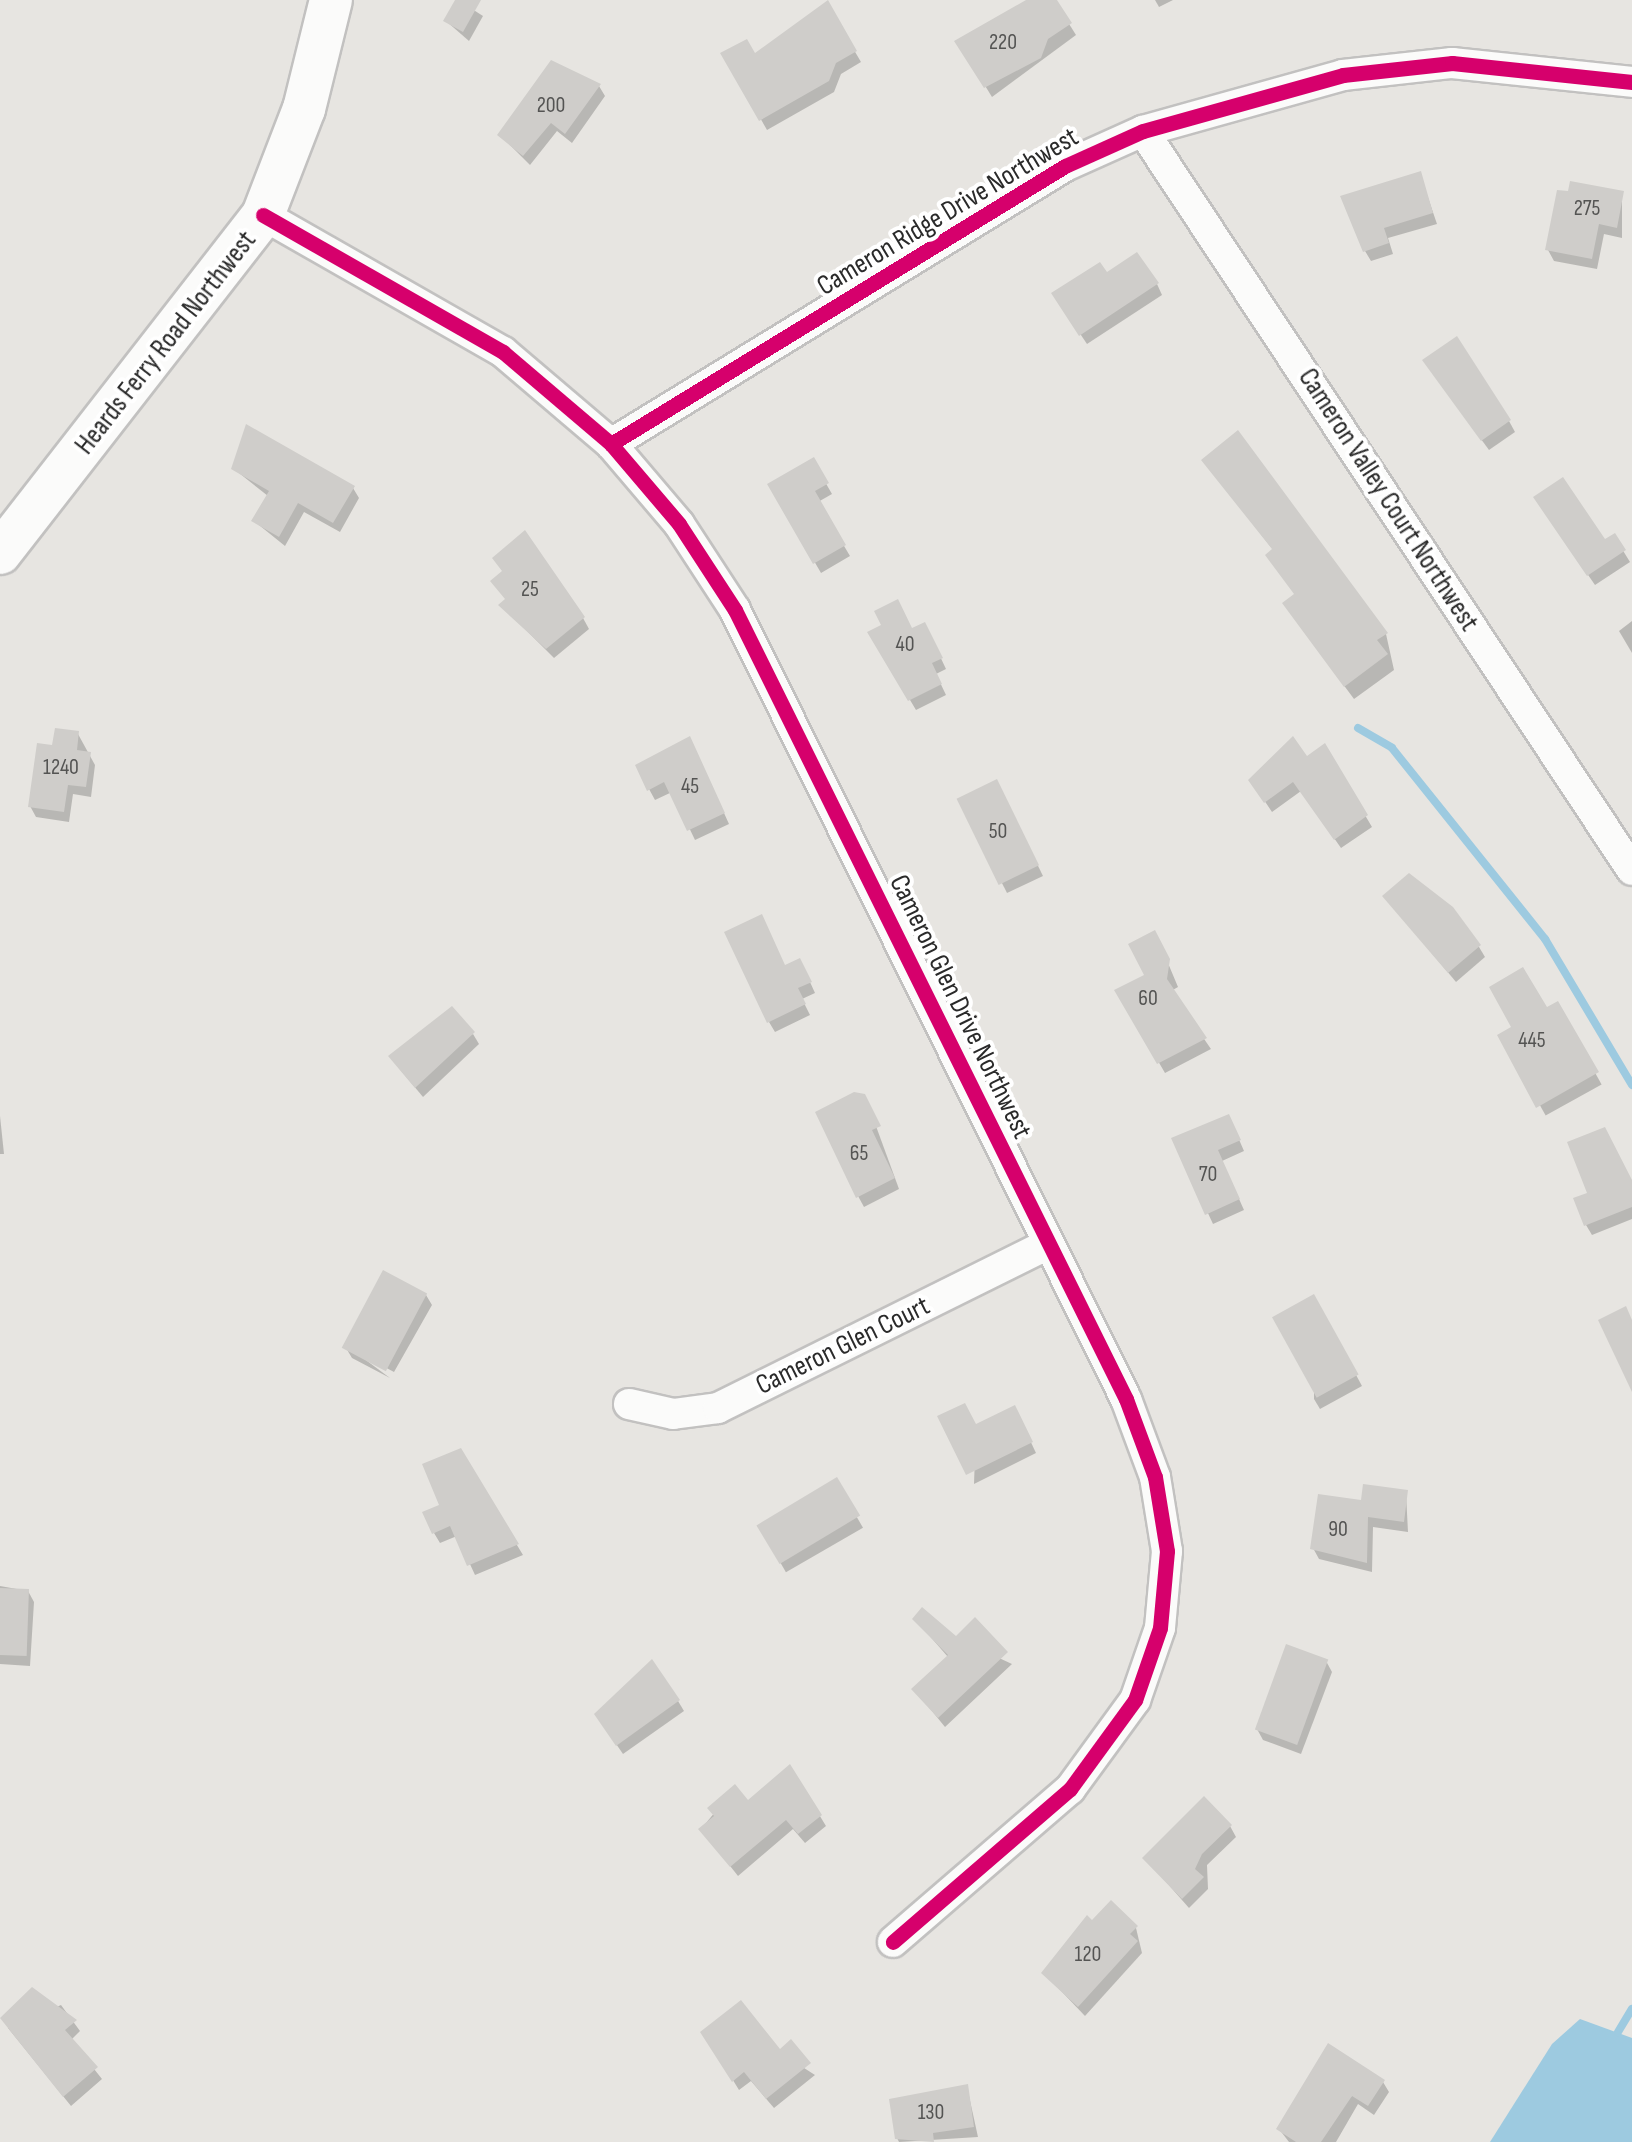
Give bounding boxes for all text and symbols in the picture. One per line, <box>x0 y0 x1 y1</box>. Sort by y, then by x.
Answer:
house number: 220 <box>989 30 1017 56</box>
house number: 200 <box>537 93 565 119</box>
street label: Cameron Ridge Drive Northwest <box>811 121 1085 303</box>
house number: 275 <box>1574 196 1600 222</box>
street label: Heards Ferry Road Northwest <box>68 225 264 461</box>
street label: Cameron Valley Court Northwest <box>1291 362 1485 638</box>
house number: 25 <box>521 577 539 603</box>
house number: 40 <box>895 632 915 658</box>
house number: 1240 <box>43 755 79 781</box>
house number: 45 <box>681 774 699 800</box>
house number: 50 <box>989 819 1007 845</box>
street label: Cameron Glen Drive Northwest <box>881 870 1039 1144</box>
house number: 60 <box>1138 986 1158 1012</box>
house number: 445 <box>1518 1028 1546 1054</box>
house number: 65 <box>850 1141 868 1167</box>
house number: 70 <box>1199 1162 1217 1188</box>
street label: Cameron Glen Court <box>751 1289 935 1403</box>
house number: 90 <box>1328 1517 1348 1543</box>
house number: 120 <box>1075 1942 1101 1968</box>
house number: 130 <box>918 2100 944 2126</box>

